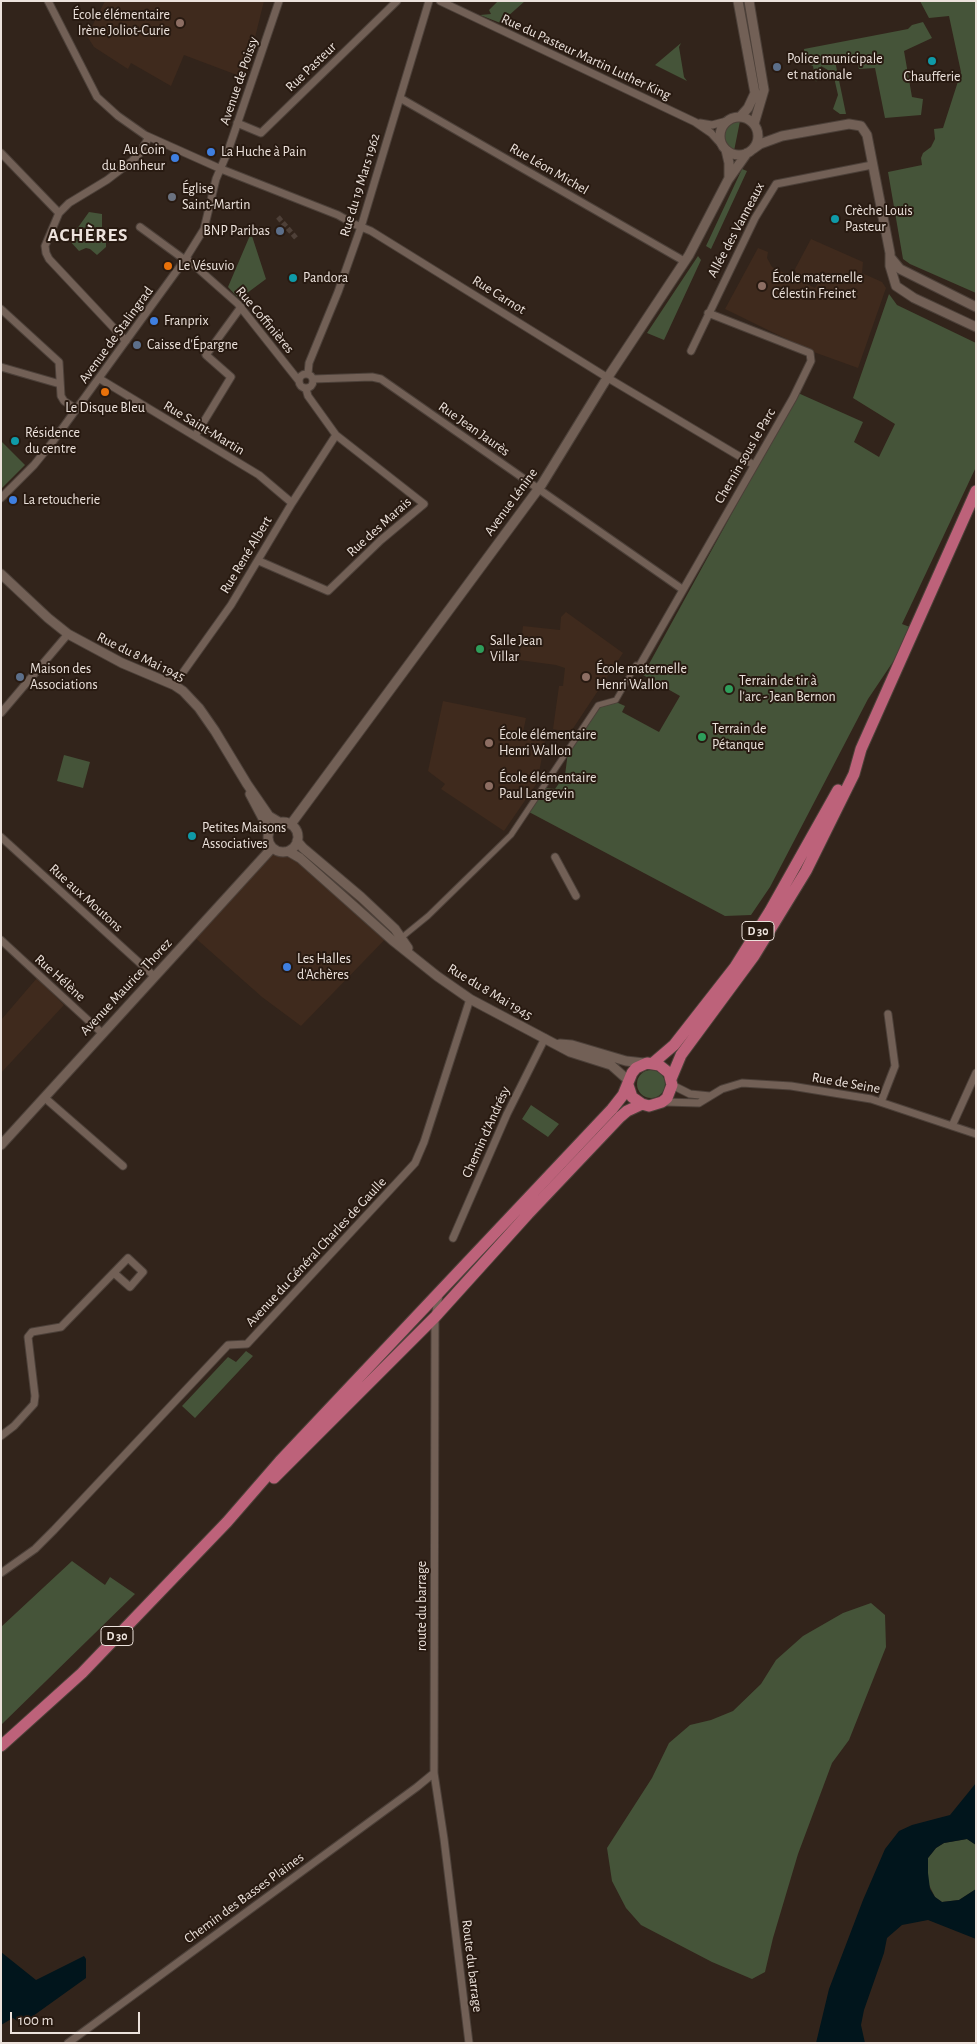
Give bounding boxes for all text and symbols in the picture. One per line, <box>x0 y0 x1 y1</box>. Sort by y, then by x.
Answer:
place label: École élémentaire Irène Joliot-Curie <box>73 7 170 40</box>
street label: Rue du Pasteur Martin Luther King <box>498 10 674 104</box>
marker: École élémentaire Irène Joliot-Curie <box>174 17 186 29</box>
street label: Avenue de Poissy <box>216 35 262 127</box>
street label: Rue Pasteur <box>282 39 340 95</box>
place label: Police municipale et nationale <box>787 51 883 84</box>
marker: Chaufferie <box>926 55 938 67</box>
marker: Police municipale et nationale <box>771 61 783 73</box>
place label: Chaufferie <box>903 69 961 85</box>
street label: Rue du 19 Mars 1962 <box>336 131 384 239</box>
street label: Rue Léon Michel <box>506 140 592 198</box>
place label: Au Coin du Bonheur <box>102 142 165 174</box>
place label: La Huche à Pain <box>221 144 306 160</box>
marker: La Huche à Pain <box>205 146 217 158</box>
marker: Au Coin du Bonheur <box>169 152 181 164</box>
street label: Allée des Vanneaux <box>704 180 768 280</box>
place label: Église Saint-Martin <box>182 181 250 213</box>
marker: Église Saint-Martin <box>166 191 178 203</box>
place label: Crèche Louis Pasteur <box>845 203 913 236</box>
marker: Crèche Louis Pasteur <box>829 213 841 225</box>
place label: BNP Paribas <box>203 223 270 239</box>
district label: ACHÈRES <box>47 224 129 246</box>
marker: BNP Paribas <box>274 225 286 237</box>
place label: Le Vésuvio <box>178 258 234 274</box>
marker: Le Vésuvio <box>162 260 174 272</box>
place label: Pandora <box>303 270 348 286</box>
place label: École maternelle Célestin Freinet <box>772 270 863 302</box>
marker: Pandora <box>287 272 299 284</box>
street label: Rue Carnot <box>469 272 529 318</box>
marker: École maternelle Célestin Freinet <box>756 280 768 292</box>
street label: Avenue de Stalingrad <box>75 283 157 387</box>
street label: Rue Coffinières <box>232 283 298 357</box>
place label: Franprix <box>164 313 208 329</box>
marker: Franprix <box>148 315 160 327</box>
place label: Caisse d'Épargne <box>147 337 238 353</box>
marker: Caisse d'Épargne <box>131 339 143 351</box>
marker: Le Disque Bleu <box>99 386 111 398</box>
street label: Rue Saint-Martin <box>160 397 248 459</box>
street label: Rue Jean Jaurès <box>435 398 513 460</box>
place label: Le Disque Bleu <box>65 400 145 416</box>
street label: Chemin sous le Parc <box>711 405 779 507</box>
place label: Résidence du centre <box>25 425 80 458</box>
marker: Résidence du centre <box>9 435 21 447</box>
street label: Avenue Lénine <box>481 465 541 539</box>
place label: La retoucherie <box>23 492 100 508</box>
marker: La retoucherie <box>7 494 19 506</box>
street label: Rue des Marais <box>343 494 415 560</box>
street label: Rue René Albert <box>216 513 276 597</box>
street label: Rue du 8 Mai 1945 <box>94 628 188 686</box>
place label: Salle Jean Villar <box>490 633 543 666</box>
marker: Salle Jean Villar <box>474 643 486 655</box>
place label: Maison des Associations <box>30 661 98 694</box>
place label: École maternelle Henri Wallon <box>596 661 687 694</box>
marker: Maison des Associations <box>14 671 26 683</box>
marker: École maternelle Henri Wallon <box>580 671 592 683</box>
place label: Terrain de tir à l'arc - Jean Bernon <box>739 673 836 706</box>
marker: Terrain de tir à l'arc - Jean Bernon <box>723 683 735 695</box>
place label: Terrain de Pétanque <box>712 721 766 754</box>
place label: École élémentaire Henri Wallon <box>499 727 596 760</box>
marker: Terrain de Pétanque <box>696 731 708 743</box>
marker: École élémentaire Henri Wallon <box>483 737 495 749</box>
place label: École élémentaire Paul Langevin <box>499 770 596 802</box>
marker: École élémentaire Paul Langevin <box>483 780 495 792</box>
place label: Petites Maisons Associatives <box>202 820 286 852</box>
marker: Petites Maisons Associatives <box>186 830 198 842</box>
street label: Rue aux Moutons <box>46 860 126 936</box>
road number: D 30 <box>742 921 774 940</box>
street label: Avenue Maurice Thorez <box>77 935 175 1039</box>
street label: Rue Hélène <box>31 951 89 1005</box>
place label: Les Halles d'Achères <box>297 951 351 984</box>
street label: Rue du 8 Mai 1945 <box>444 960 536 1024</box>
marker: Les Halles d'Achères <box>281 961 293 973</box>
street label: Rue de Seine <box>810 1069 882 1097</box>
street label: Chemin d'Andrésy <box>458 1084 514 1180</box>
street label: Avenue du Général Charles de Gaulle <box>242 1174 390 1330</box>
street label: route du barrage <box>414 1561 430 1651</box>
road number: D 30 <box>101 1626 133 1645</box>
street label: Chemin des Basses Plaines <box>181 1849 307 1947</box>
street label: Route du barrage <box>458 1919 486 2013</box>
scale bar <box>12 2002 142 2034</box>
text: 100 m <box>18 2013 53 2028</box>

